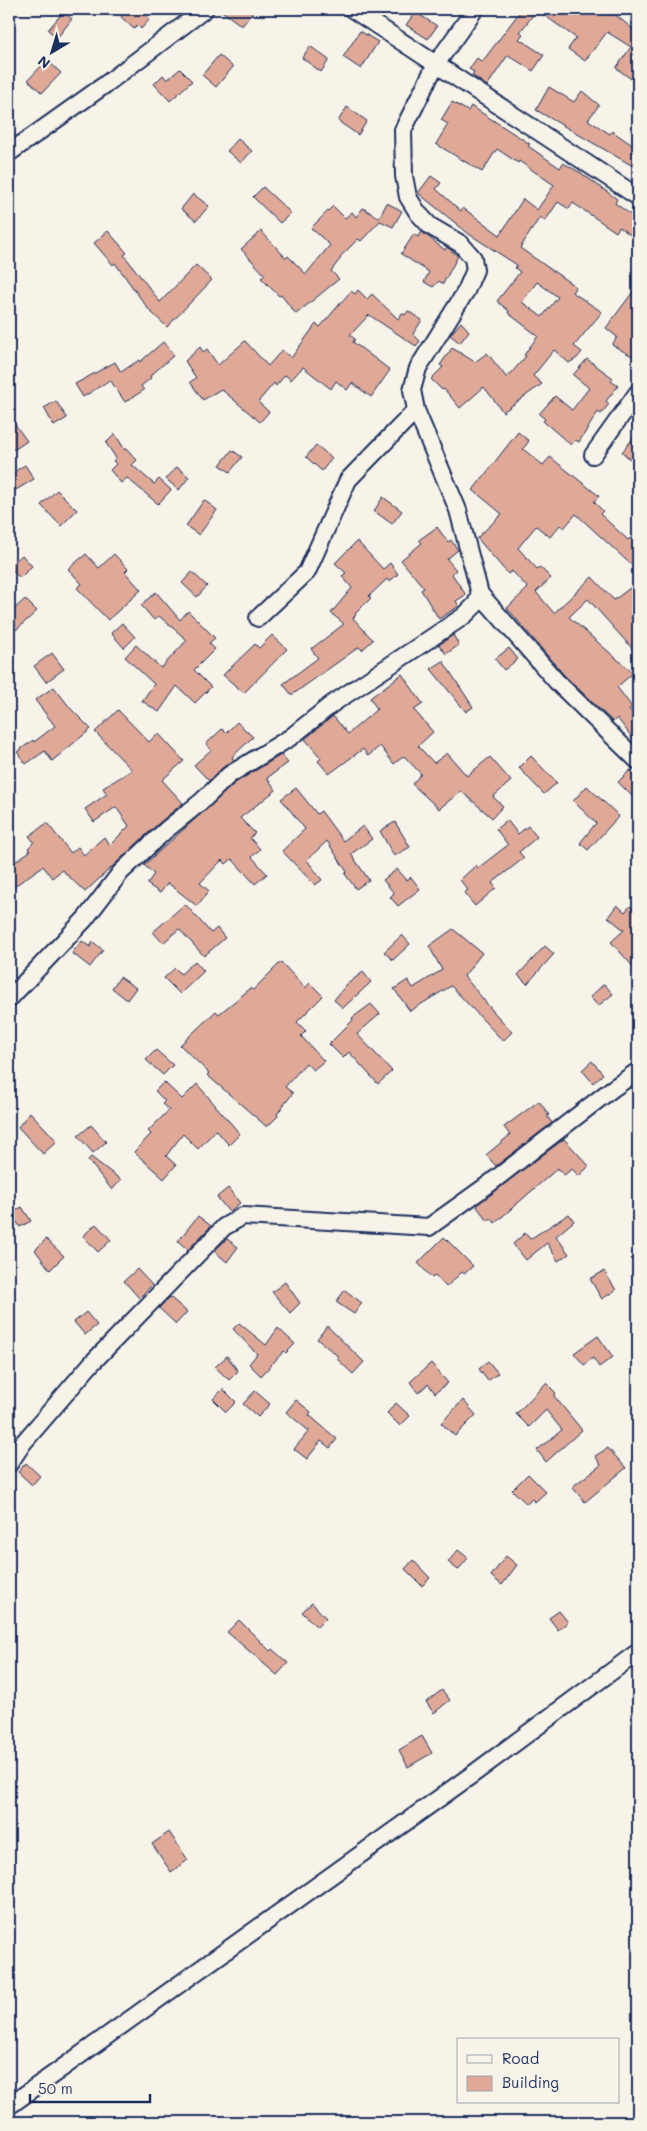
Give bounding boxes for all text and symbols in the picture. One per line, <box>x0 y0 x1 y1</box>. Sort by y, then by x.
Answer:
north arrow <box>28 28 78 78</box>
text: N <box>34 52 54 73</box>
legend <box>457 2038 620 2104</box>
text: Road <box>502 2048 539 2068</box>
scale bar <box>30 2071 150 2103</box>
text: Building <box>502 2072 559 2092</box>
text: 50 m <box>38 2078 73 2098</box>

